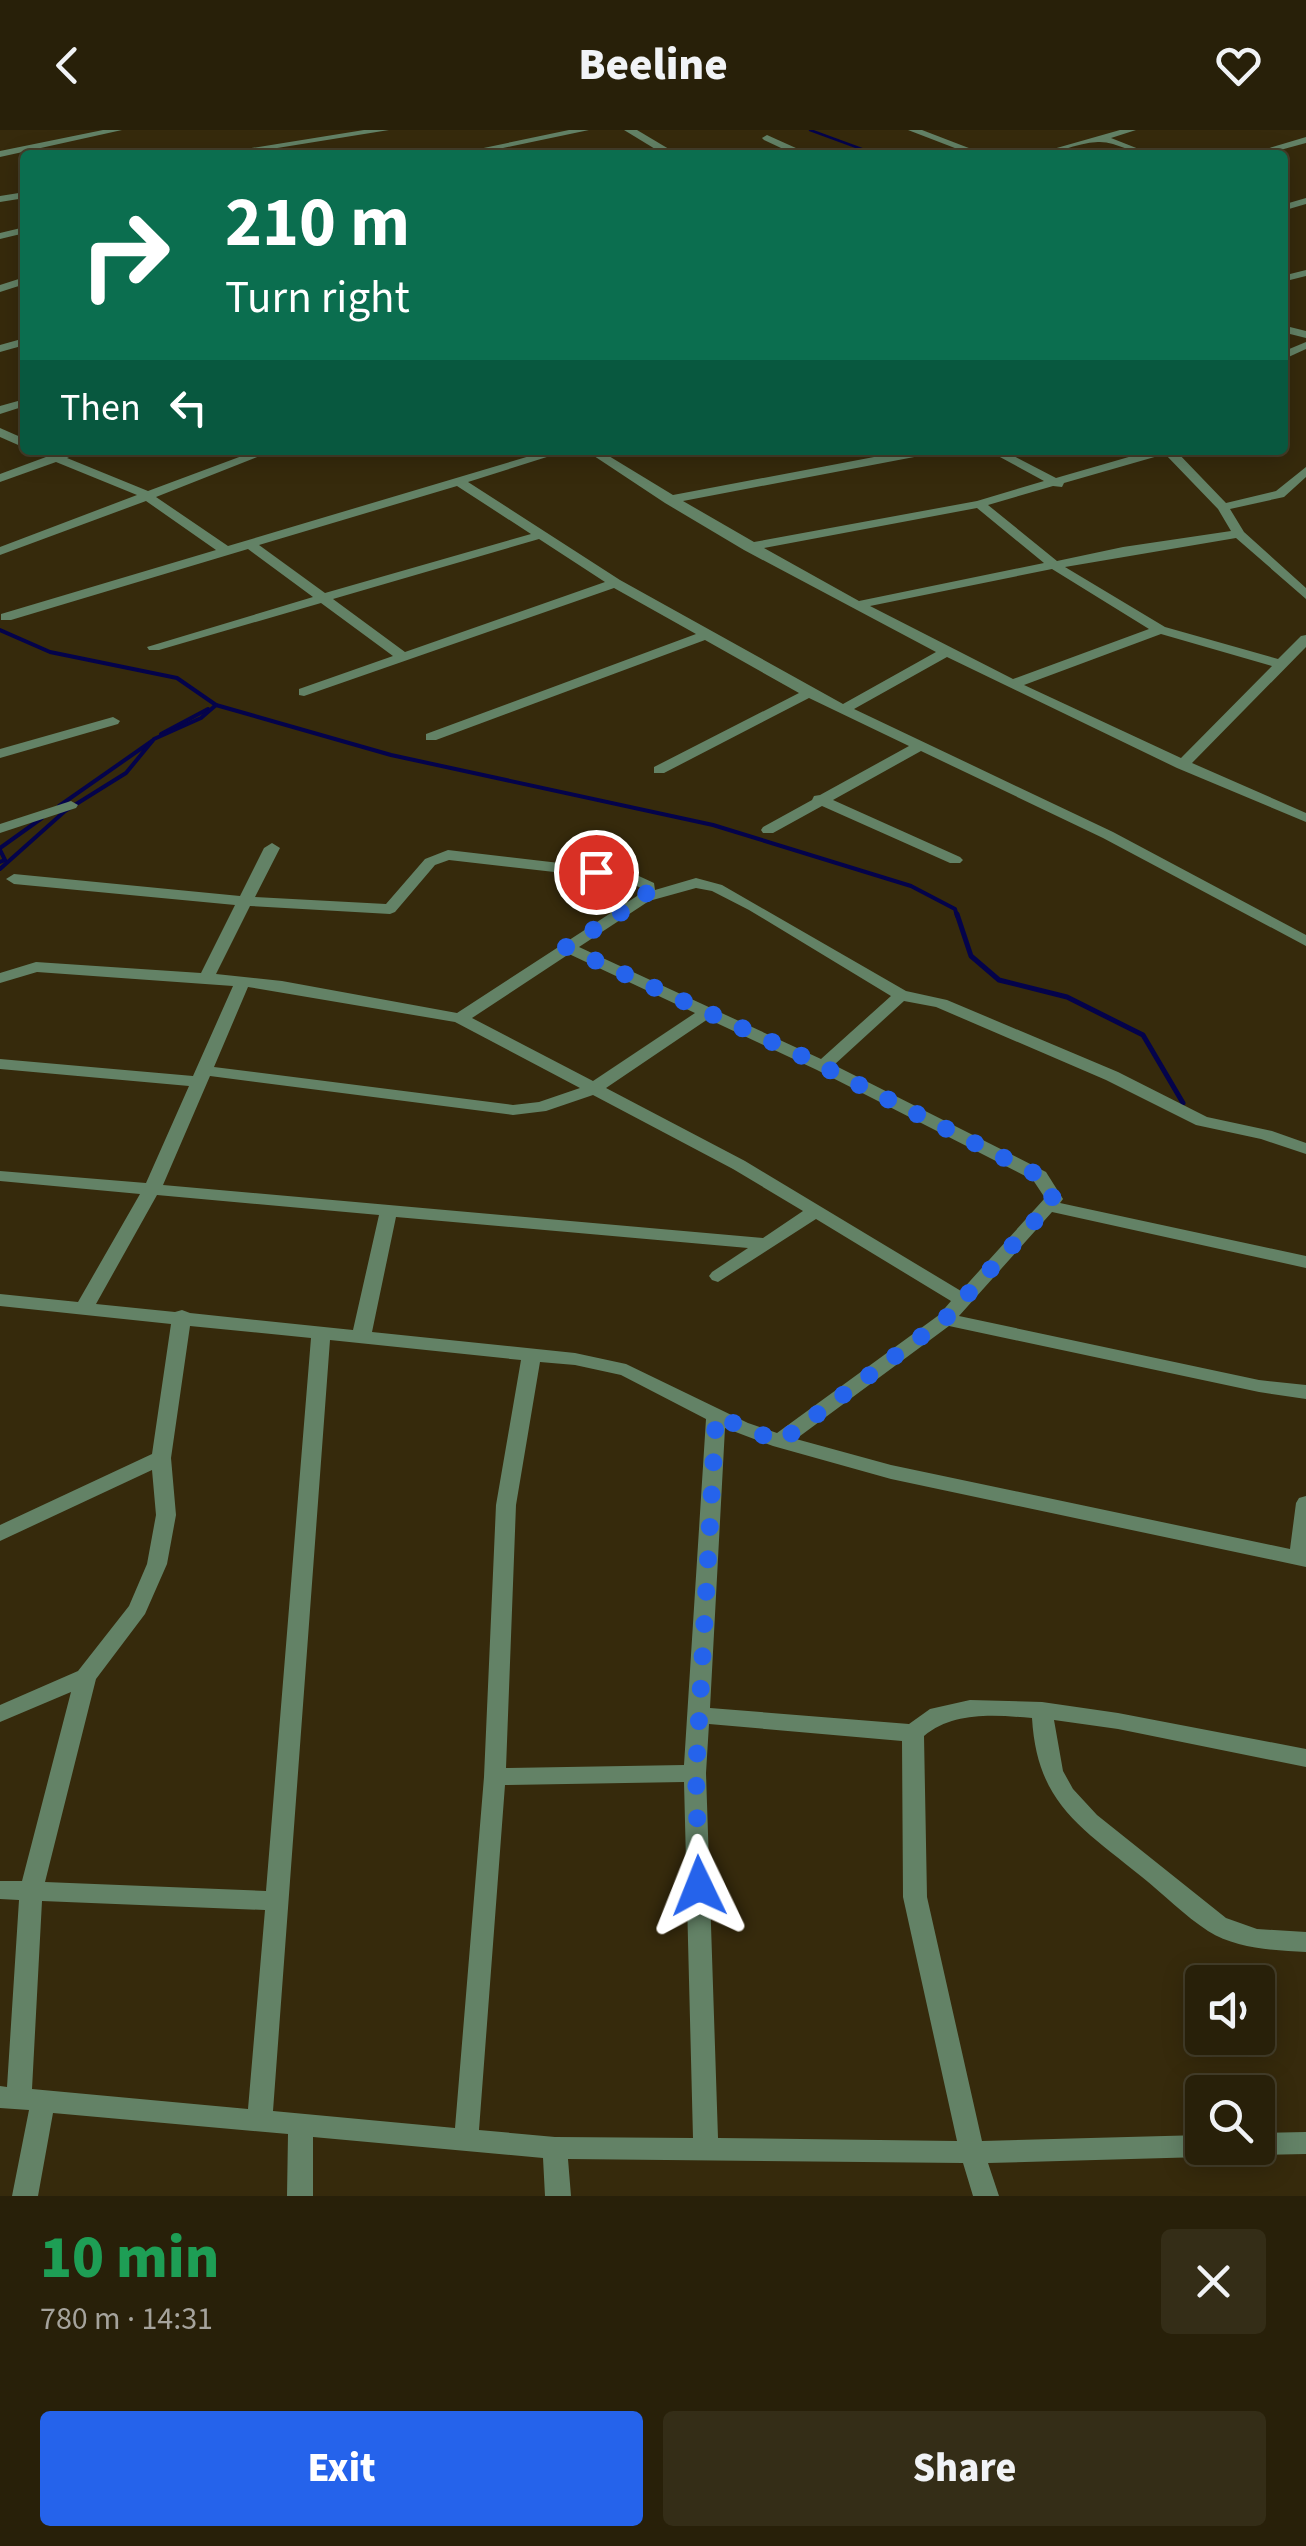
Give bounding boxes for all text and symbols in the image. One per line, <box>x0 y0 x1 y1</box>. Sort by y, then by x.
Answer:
text: Beeline <box>578 33 728 97</box>
icon: back <box>40 38 95 93</box>
icon: heart <box>1211 38 1266 93</box>
text: 210 m <box>225 173 410 273</box>
icon: right <box>60 190 190 320</box>
text: Turn right <box>225 266 410 330</box>
icon: left <box>161 380 216 435</box>
text: Then <box>60 381 141 435</box>
pin <box>554 830 639 915</box>
icon: arrive <box>569 845 624 900</box>
position arrow <box>647 1834 751 1938</box>
map controls <box>1185 1965 1275 2165</box>
button: sound <box>1185 1965 1275 2055</box>
button: search <box>1185 2075 1275 2165</box>
text: 10 min <box>40 2216 219 2301</box>
button: close <box>1161 2229 1266 2334</box>
text: 780 m · 14:31 <box>40 2296 213 2342</box>
button: Exit <box>40 2411 643 2526</box>
button: Share <box>663 2411 1266 2526</box>

